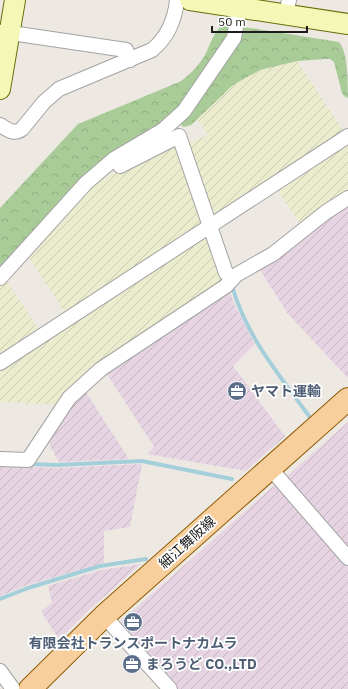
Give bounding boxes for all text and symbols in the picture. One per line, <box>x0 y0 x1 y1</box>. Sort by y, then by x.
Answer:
scale bar <box>212 8 307 34</box>
text: 50 m <box>218 14 246 29</box>
office icon: ヤマト運輸 <box>226 380 248 402</box>
place label: ヤマト運輸 <box>251 382 321 400</box>
street label: 細江舞阪線 <box>155 512 219 572</box>
office icon: 有限会社トランスポートナカムラ <box>122 611 144 633</box>
place label: 有限会社トランスポートナカムラ <box>28 634 238 652</box>
office icon: まろうど CO.,LTD <box>121 653 143 675</box>
place label: まろうど CO.,LTD <box>146 655 257 673</box>

